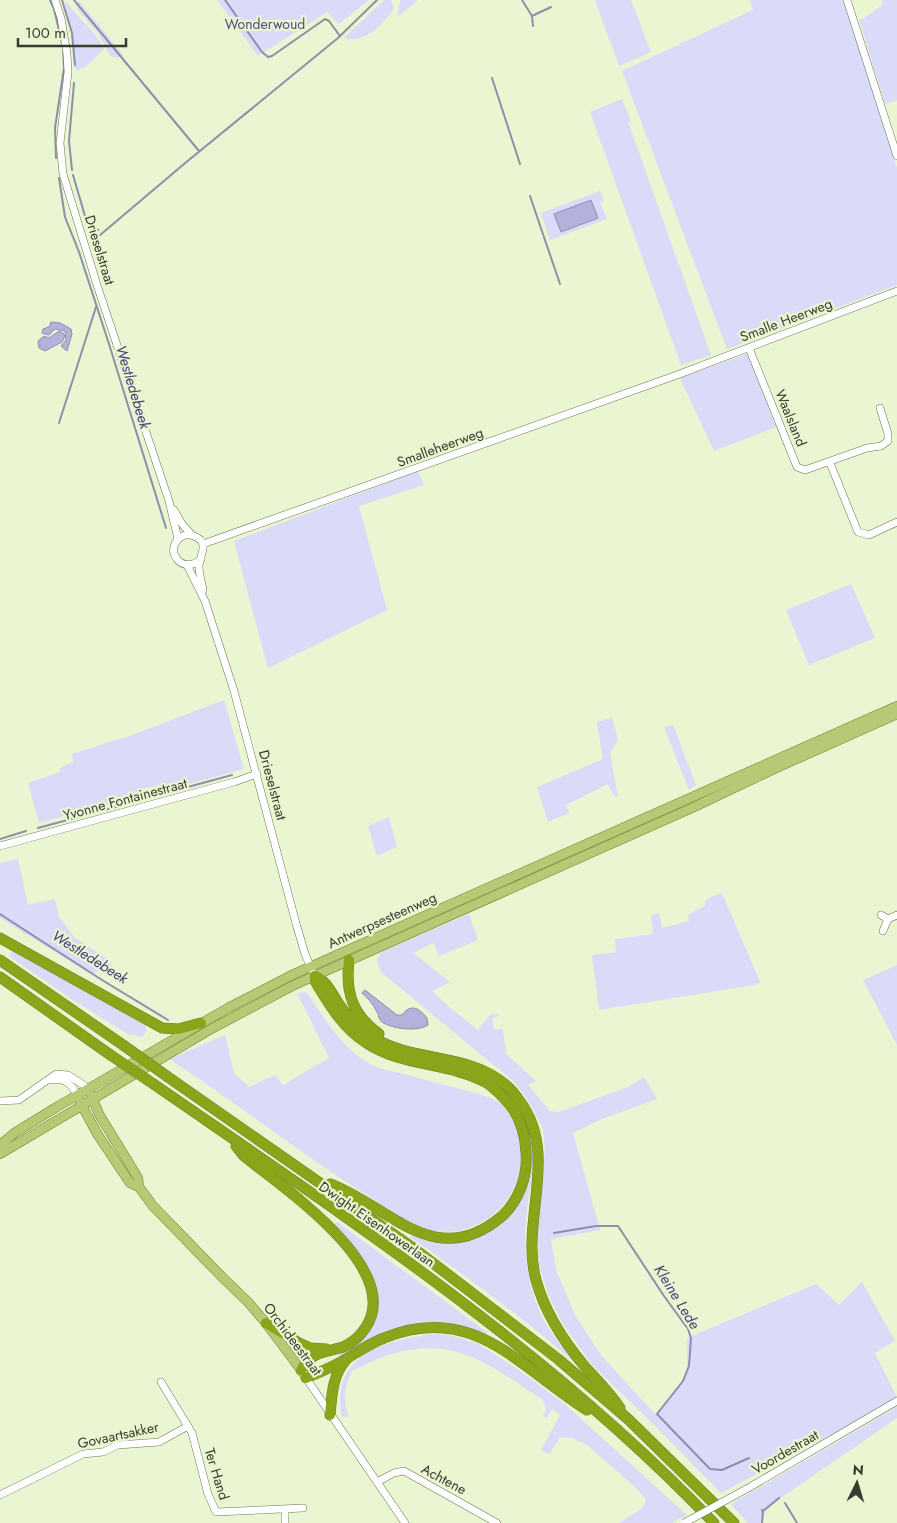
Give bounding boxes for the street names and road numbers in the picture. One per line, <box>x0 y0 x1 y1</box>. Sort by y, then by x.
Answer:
street label: Drieselstraat <box>80 213 120 288</box>
street label: Smalle Heerweg <box>737 293 835 347</box>
street label: Waalsland <box>770 386 812 450</box>
street label: Smalleheerweg <box>394 422 486 472</box>
street label: Drieselstraat <box>254 748 292 823</box>
street label: Yvonne Fontainestraat <box>61 773 190 825</box>
street label: Antwerpsesteenweg <box>324 887 440 953</box>
street label: Dwight Eisenhowerlaan <box>315 1176 439 1272</box>
street label: Orchideestraat <box>259 1298 327 1380</box>
street label: Govaartsakker <box>76 1417 161 1453</box>
street label: Voordestraat <box>748 1425 823 1479</box>
street label: Ter Hand <box>200 1446 234 1502</box>
street label: Achtene <box>418 1459 470 1499</box>

